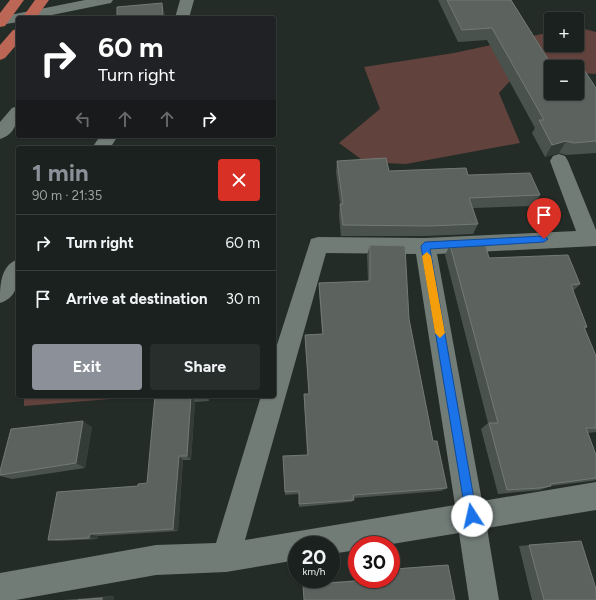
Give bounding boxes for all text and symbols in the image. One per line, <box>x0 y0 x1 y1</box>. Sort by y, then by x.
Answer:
map controls <box>544 12 584 100</box>
button: + <box>544 12 584 52</box>
text: 60 m <box>98 30 163 64</box>
icon: right <box>32 32 84 84</box>
button: − <box>544 60 584 100</box>
text: Turn right <box>98 64 175 86</box>
icon: left <box>72 108 94 130</box>
icon: ahead <box>114 108 136 130</box>
icon: ahead <box>156 108 178 130</box>
icon: right <box>198 108 220 130</box>
text: 1 min <box>32 158 89 187</box>
button: close <box>218 159 260 201</box>
text: 90 m · 21:35 <box>32 188 102 203</box>
pin <box>527 198 561 239</box>
icon: arrive <box>533 204 555 226</box>
icon: right <box>32 232 54 254</box>
text: Turn right <box>66 234 134 252</box>
text: 60 m <box>225 234 260 252</box>
icon: arrive <box>32 288 54 310</box>
text: Arrive at destination <box>66 290 207 308</box>
text: 30 m <box>226 290 260 308</box>
button: Exit <box>32 344 142 390</box>
button: Share <box>150 344 260 390</box>
position arrow <box>451 495 493 537</box>
speed limit sign: 30 <box>348 536 400 588</box>
text: 20 <box>302 545 326 569</box>
text: km/h <box>303 565 325 578</box>

